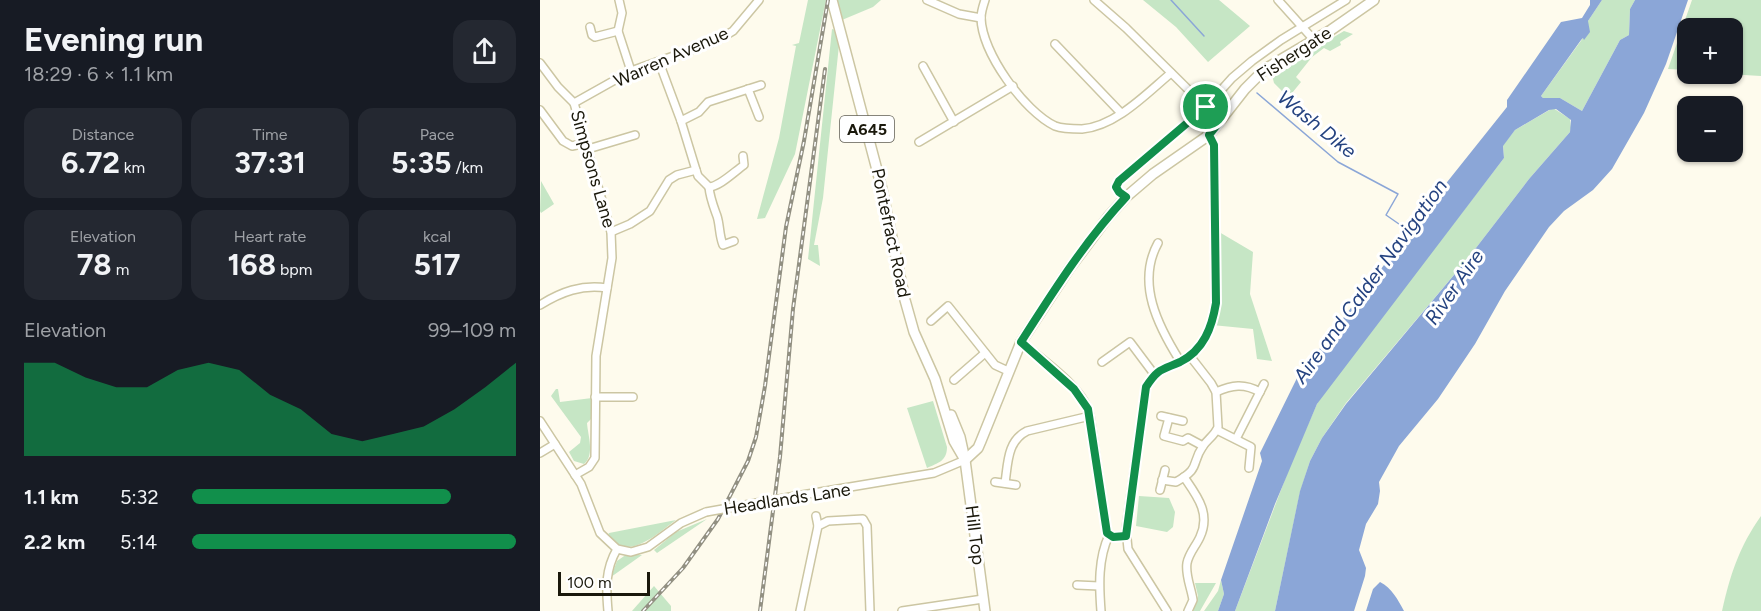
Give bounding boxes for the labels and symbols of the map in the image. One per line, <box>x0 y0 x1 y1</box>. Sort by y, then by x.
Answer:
street label: Warren Avenue <box>610 22 732 92</box>
street label: Fishergate <box>1253 22 1336 86</box>
pin <box>1180 81 1231 132</box>
water label: Wash Dike <box>1273 85 1361 163</box>
street label: Simpsons Lane <box>566 108 620 230</box>
road number: A645 <box>840 116 894 142</box>
street label: Pontefract Road <box>867 166 915 300</box>
water label: Aire and Calder Navigation <box>1287 174 1452 389</box>
water label: River Aire <box>1419 245 1489 329</box>
street label: Headlands Lane <box>722 478 852 520</box>
street label: Hill Top <box>960 504 990 566</box>
scale bar <box>558 569 650 596</box>

